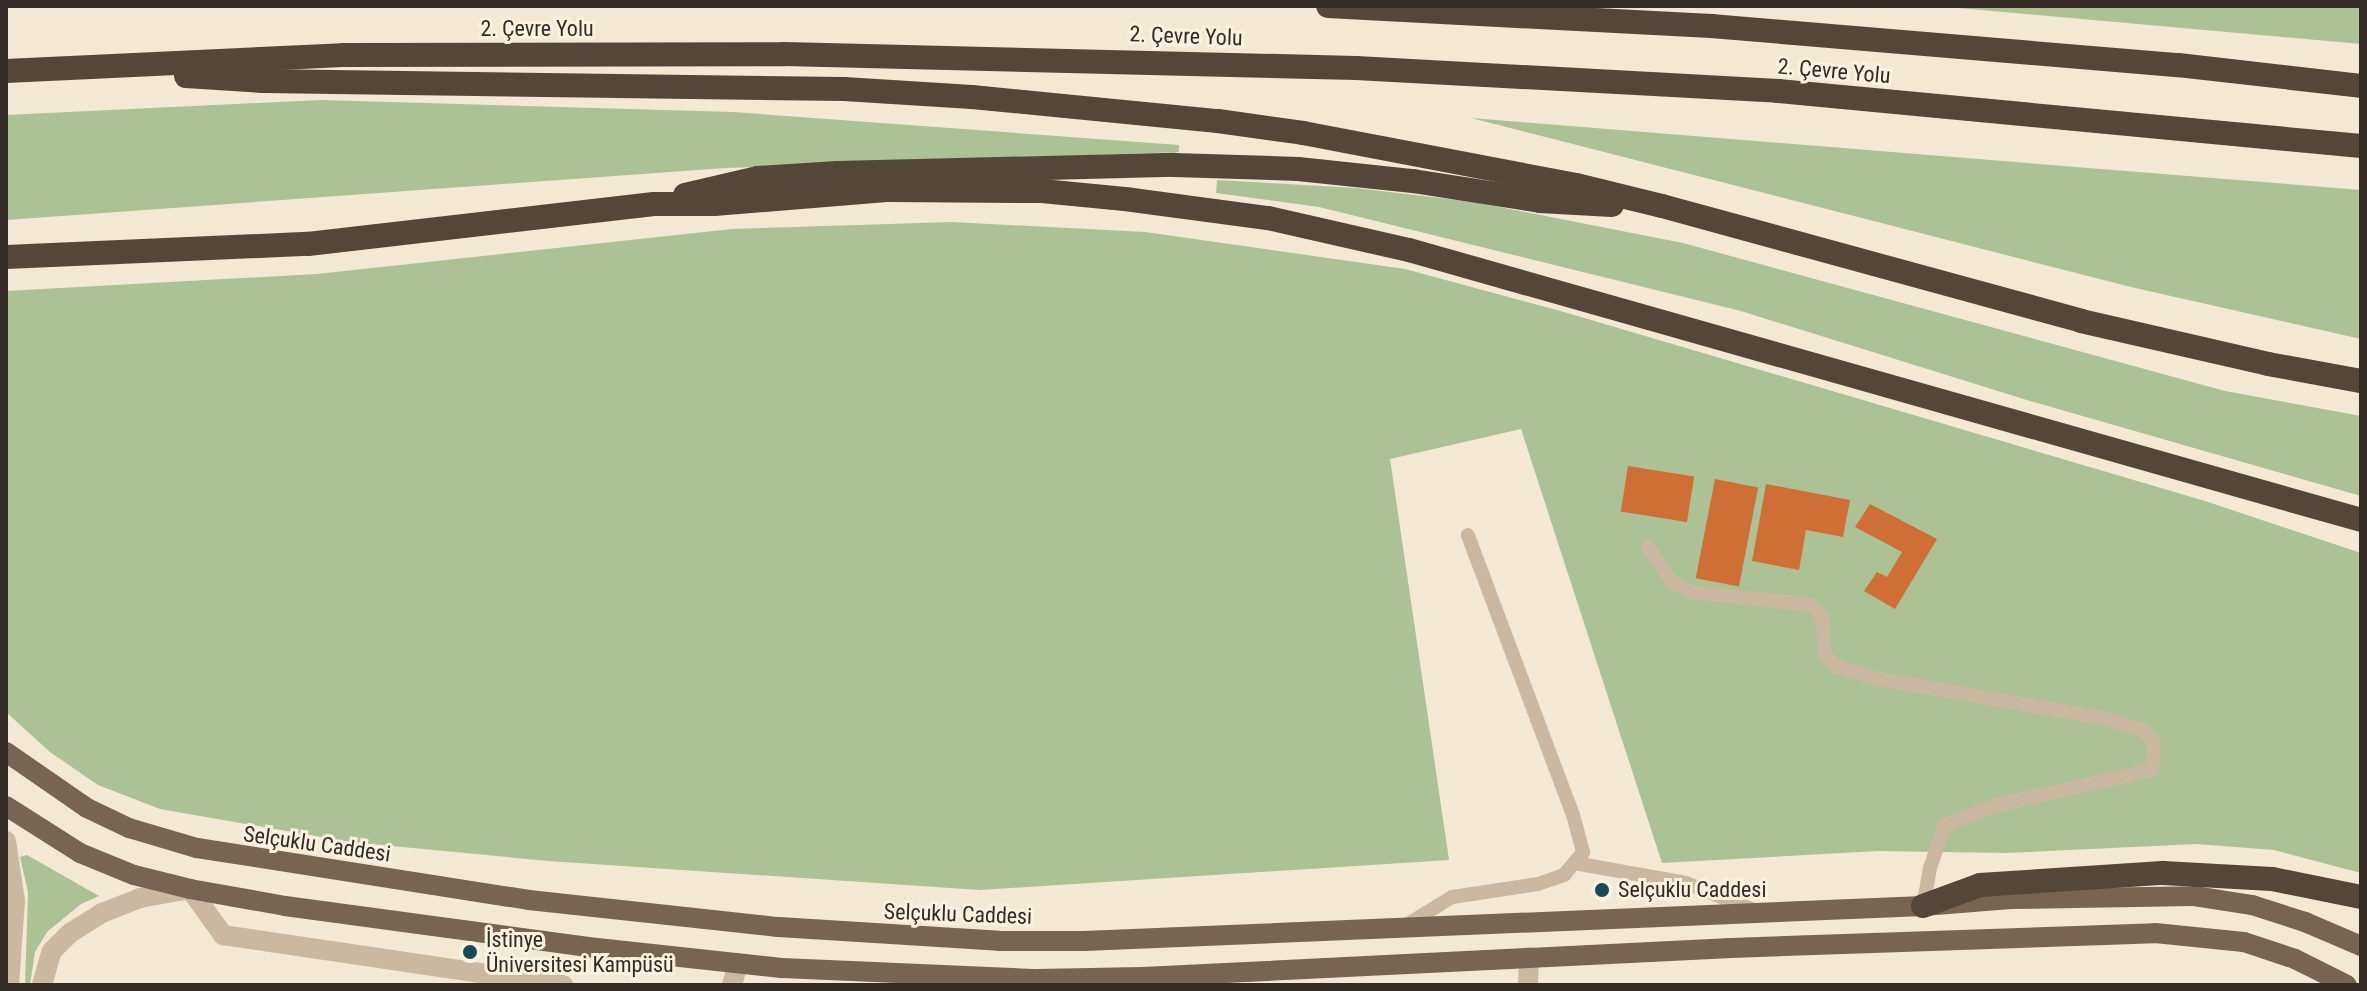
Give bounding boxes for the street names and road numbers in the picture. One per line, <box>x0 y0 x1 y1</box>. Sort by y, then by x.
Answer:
street label: 2. Çevre Yolu <box>480 16 594 42</box>
street label: 2. Çevre Yolu <box>1129 21 1243 51</box>
street label: 2. Çevre Yolu <box>1776 53 1892 89</box>
street label: Selçuklu Caddesi <box>242 821 392 867</box>
street label: Selçuklu Caddesi <box>883 898 1033 930</box>

